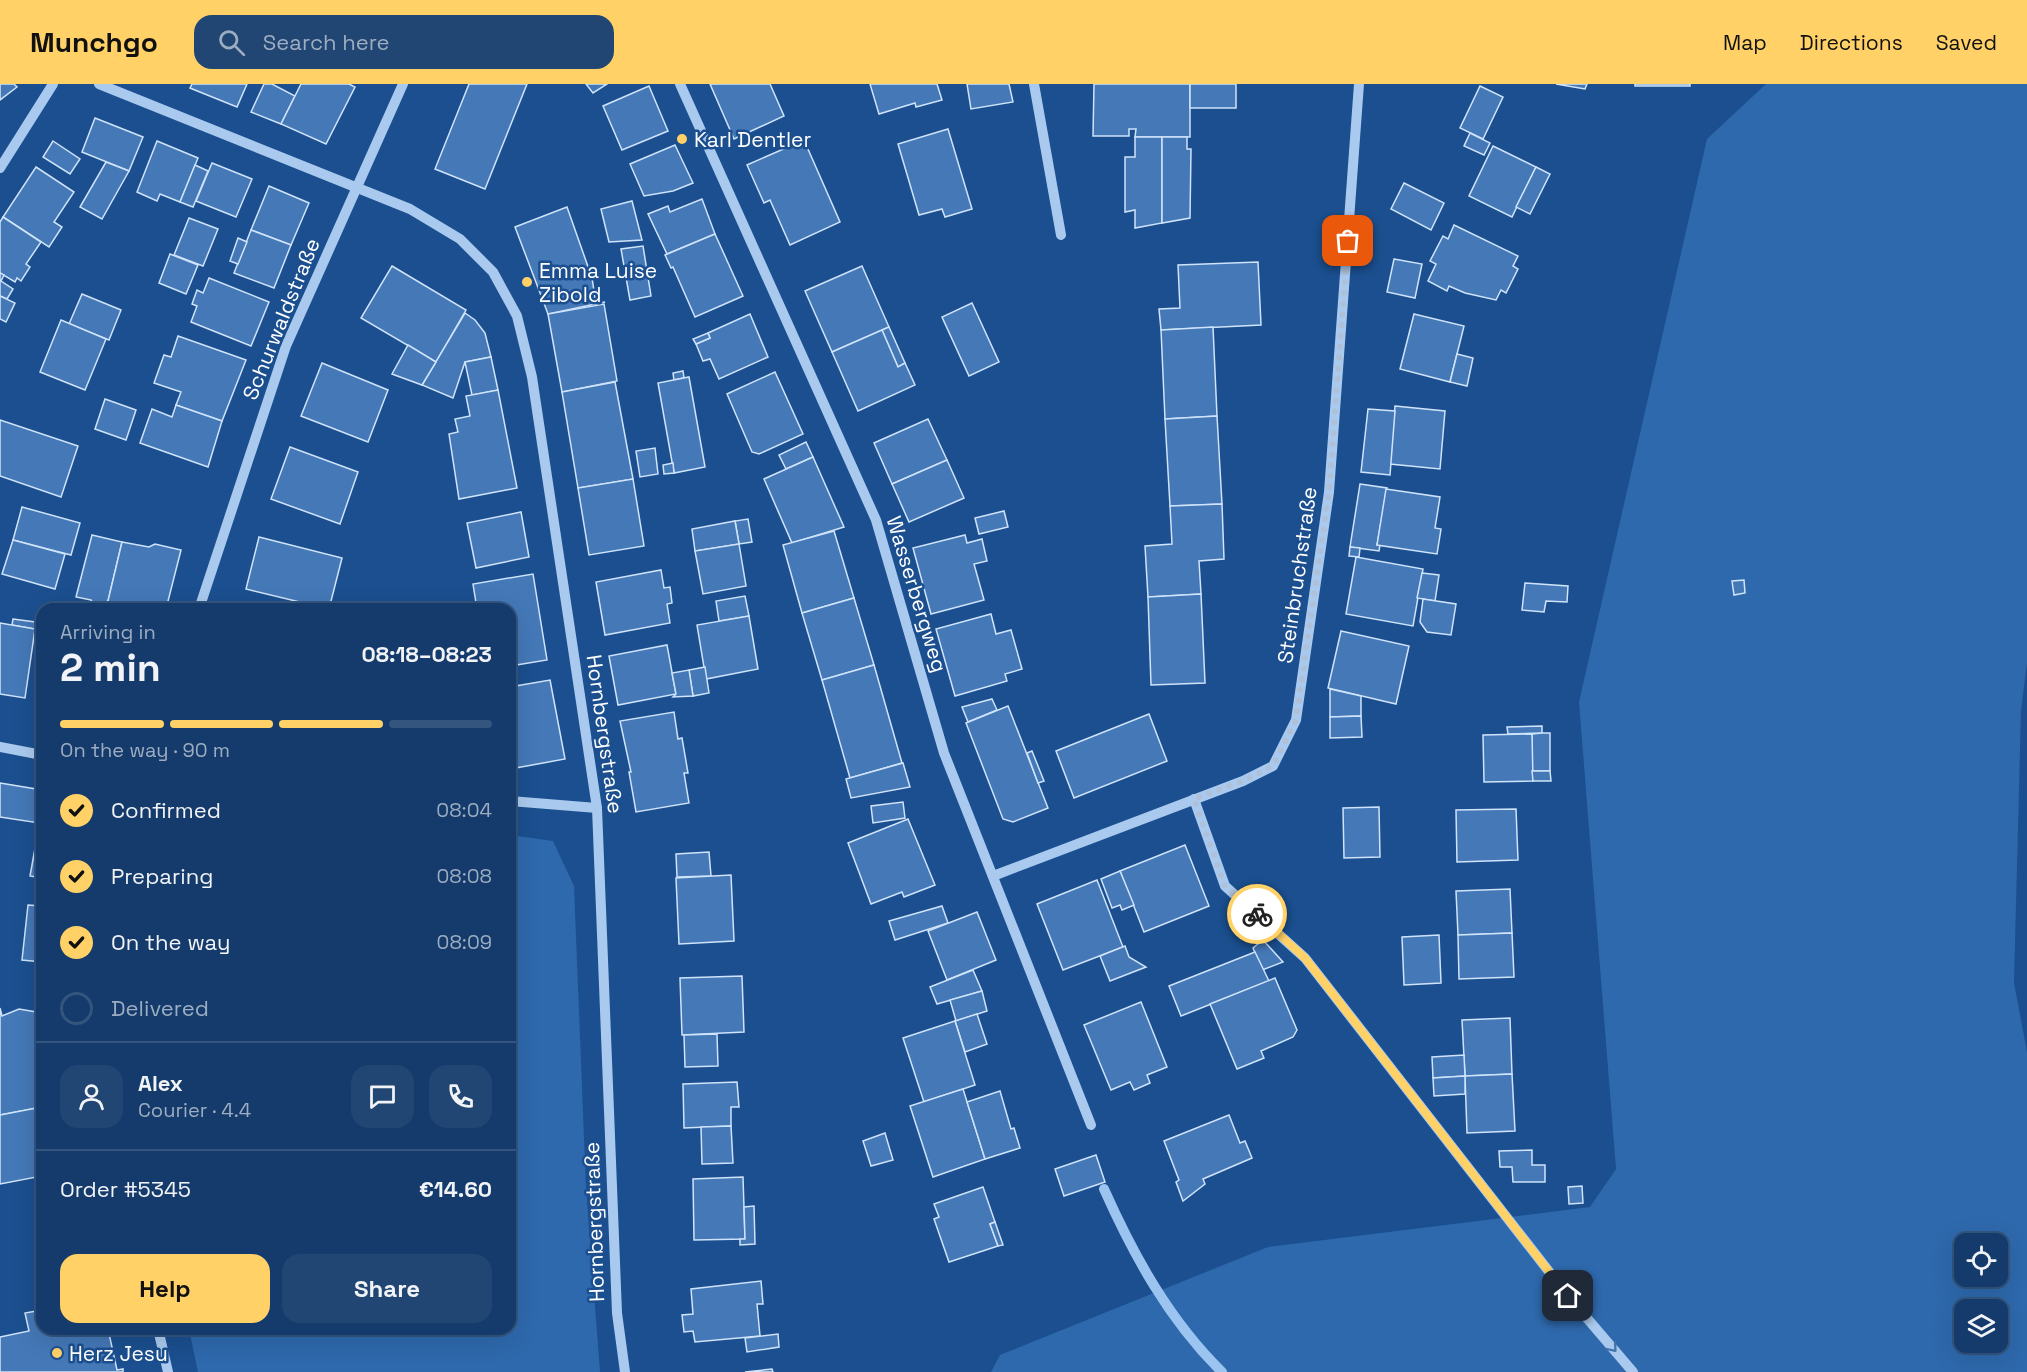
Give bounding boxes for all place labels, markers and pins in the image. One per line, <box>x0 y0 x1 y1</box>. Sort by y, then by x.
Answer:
place label: Karl Dentler <box>694 126 812 153</box>
marker: Karl Dentler <box>675 132 689 146</box>
pin <box>1322 215 1373 266</box>
place label: Emma Luise Zibold <box>539 257 657 308</box>
marker: Emma Luise Zibold <box>520 275 534 289</box>
pin <box>1542 1270 1593 1321</box>
place label: Herz Jesu <box>69 1340 168 1367</box>
marker: Herz Jesu <box>50 1346 64 1360</box>

